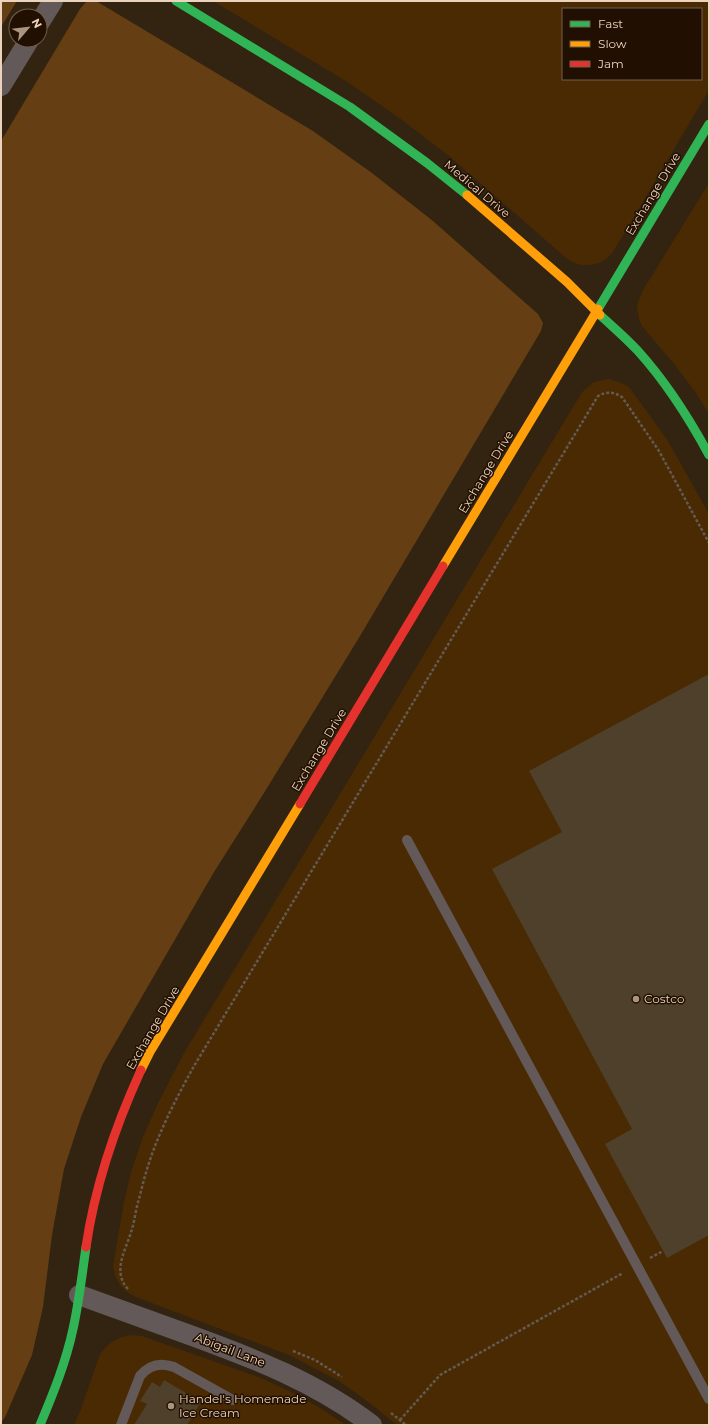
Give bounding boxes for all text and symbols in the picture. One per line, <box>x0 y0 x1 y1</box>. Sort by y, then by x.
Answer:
north arrow <box>8 8 48 48</box>
legend <box>562 8 702 80</box>
text: N <box>29 16 45 31</box>
text: Fast <box>598 16 623 31</box>
text: Slow <box>598 36 627 51</box>
text: Jam <box>597 56 624 71</box>
street label: Exchange Drive <box>622 150 683 238</box>
street label: Medical Drive <box>441 157 513 221</box>
street label: Exchange Drive <box>455 428 516 516</box>
street label: Exchange Drive <box>288 706 349 794</box>
street label: Exchange Drive <box>123 983 183 1072</box>
place label: Costco <box>644 991 684 1006</box>
marker: Costco <box>631 994 641 1004</box>
street label: Abigail Lane <box>193 1329 268 1370</box>
place label: Handel's Homemade Ice Cream <box>179 1391 306 1420</box>
marker: Handel's Homemade Ice Cream <box>166 1401 176 1411</box>

